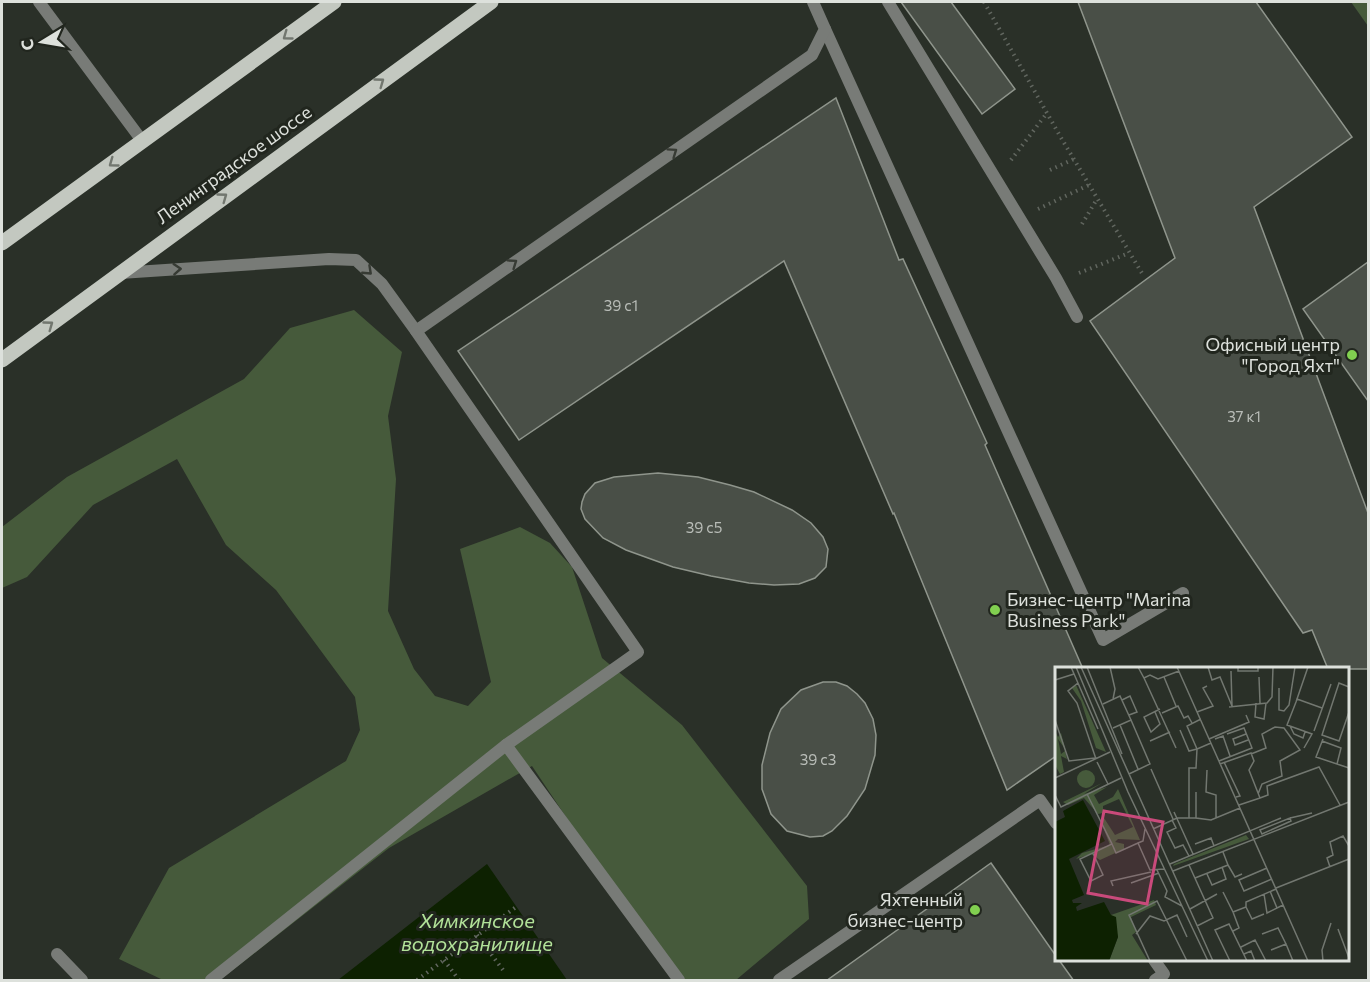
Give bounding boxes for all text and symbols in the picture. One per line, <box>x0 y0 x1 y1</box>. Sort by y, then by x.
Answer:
north arrow <box>12 12 72 72</box>
one-way arrow <box>283 29 294 40</box>
text: С <box>16 38 37 52</box>
one-way arrow <box>374 79 385 90</box>
street label: Ленинградское шоссе <box>151 100 316 228</box>
one-way arrow <box>666 148 677 159</box>
one-way arrow <box>108 156 119 167</box>
one-way arrow <box>216 194 227 205</box>
one-way arrow <box>506 259 517 270</box>
one-way arrow <box>173 263 182 276</box>
one-way arrow <box>360 264 371 275</box>
house number: 39 с1 <box>604 296 638 314</box>
one-way arrow <box>42 322 53 333</box>
place label: Офисный центр "Город Яхт" <box>1206 333 1340 376</box>
marker: Офисный центр "Город Яхт" <box>1345 348 1359 362</box>
house number: 37 к1 <box>1227 407 1261 425</box>
house number: 39 с5 <box>686 518 722 536</box>
place label: Бизнес-центр "Marina Business Park" <box>1007 588 1191 631</box>
marker: Бизнес-центр "Marina Business Park" <box>988 603 1002 617</box>
inset map <box>1055 667 1349 961</box>
house number: 39 с3 <box>800 750 836 768</box>
place label: Яхтенный бизнес-центр <box>848 888 963 931</box>
marker: Яхтенный бизнес-центр <box>968 903 982 917</box>
water label: Химкинское водохранилище <box>401 908 553 955</box>

